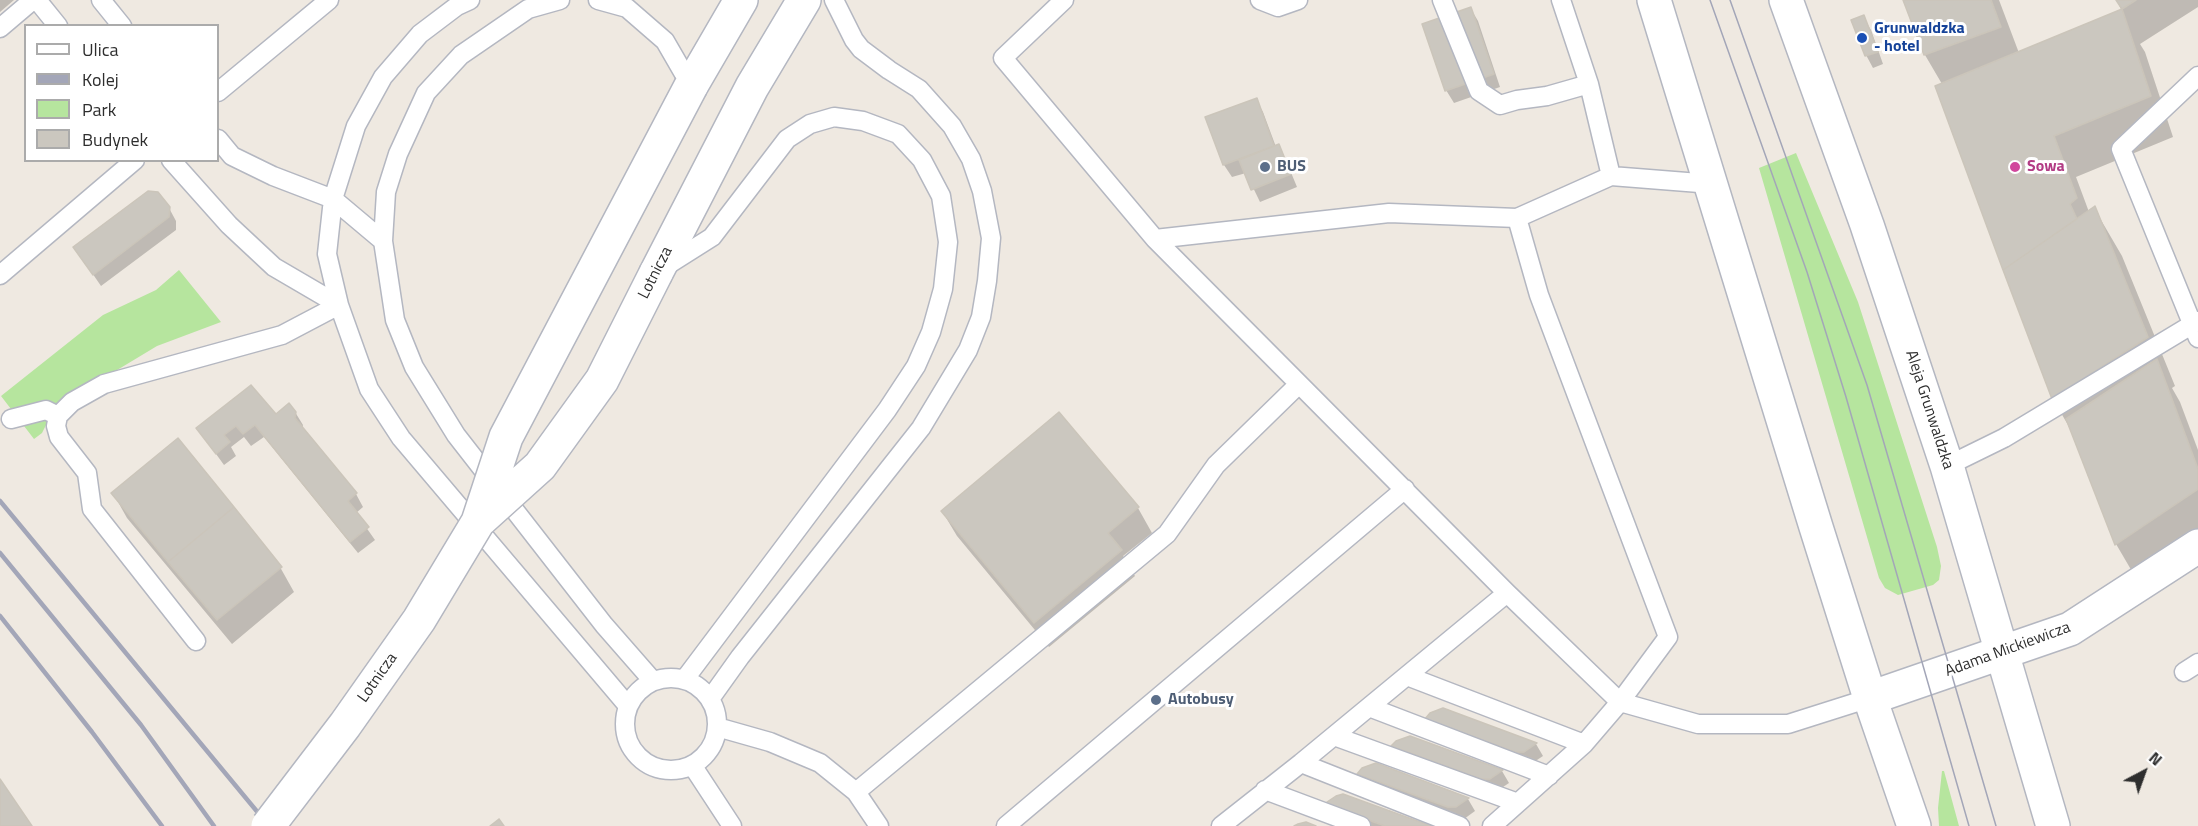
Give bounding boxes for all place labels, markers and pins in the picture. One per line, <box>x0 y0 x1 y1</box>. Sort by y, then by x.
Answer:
place label: Grunwaldzka - hotel <box>1874 19 1965 57</box>
marker: Grunwaldzka - hotel <box>1855 31 1869 45</box>
place label: BUS <box>1277 157 1306 177</box>
place label: Sowa <box>2027 157 2065 177</box>
marker: BUS <box>1258 160 1272 174</box>
marker: Sowa <box>2008 160 2022 174</box>
place label: Autobusy <box>1168 690 1234 710</box>
marker: Autobusy <box>1149 693 1163 707</box>

